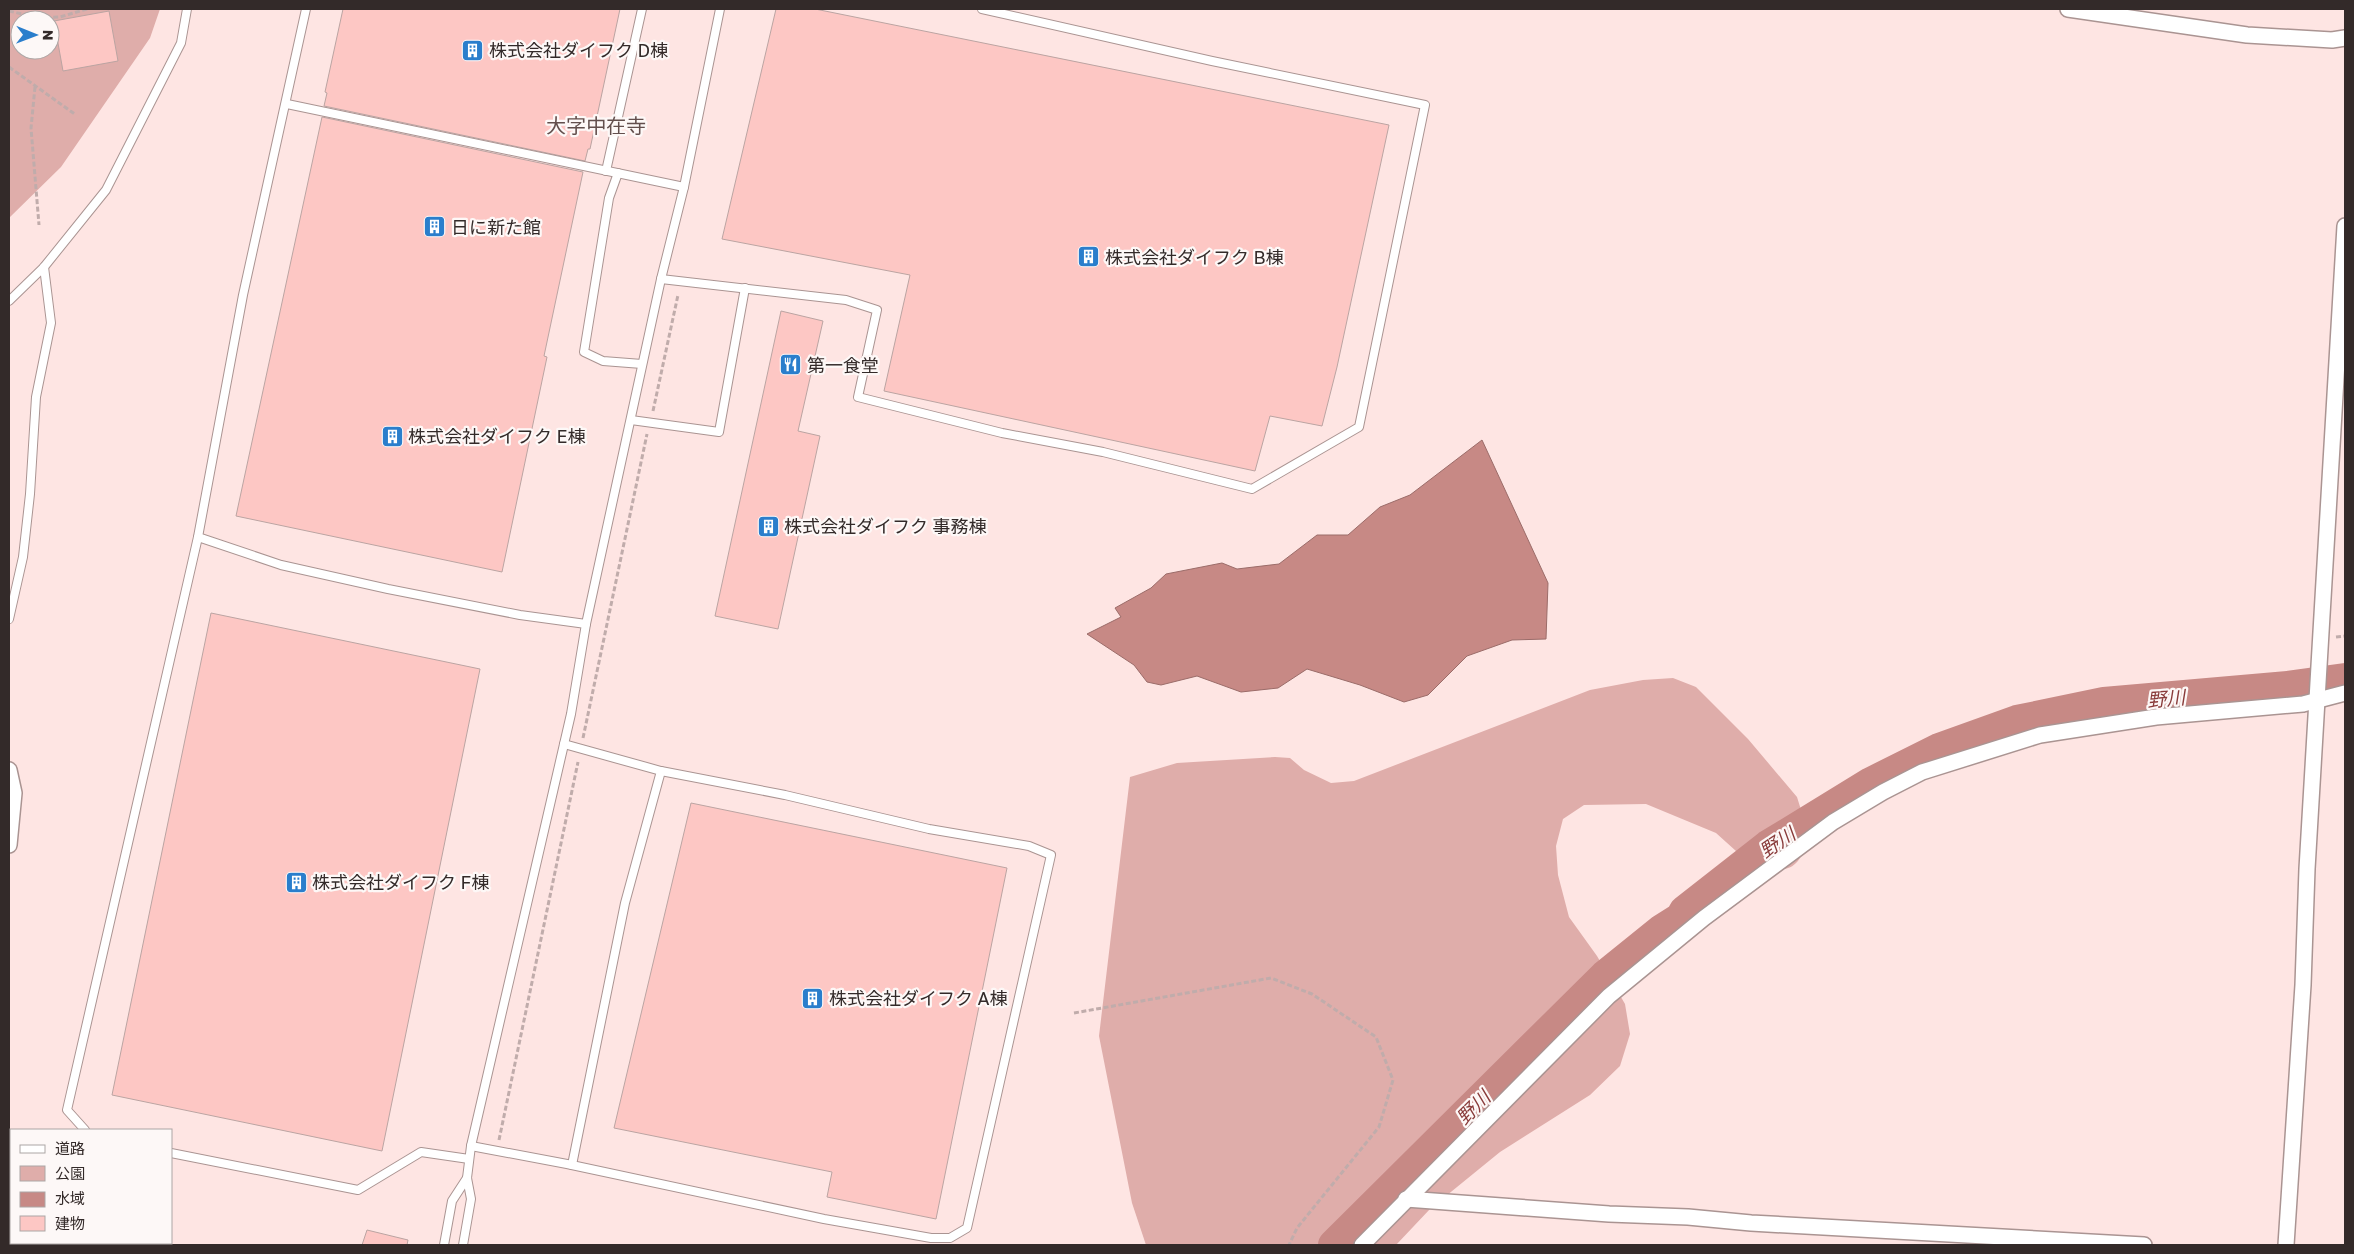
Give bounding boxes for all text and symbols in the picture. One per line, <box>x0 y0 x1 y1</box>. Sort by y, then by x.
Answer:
north arrow <box>10 10 60 60</box>
text: N <box>40 30 57 41</box>
building icon: 株式会社ダイフク D棟 <box>461 38 485 62</box>
place label: 株式会社ダイフク D棟 <box>489 39 668 61</box>
district label: 大字中在寺 <box>546 113 646 137</box>
building icon: 日に新た館 <box>423 215 447 239</box>
place label: 日に新た館 <box>451 216 541 238</box>
building icon: 株式会社ダイフク B棟 <box>1077 245 1101 269</box>
place label: 株式会社ダイフク B棟 <box>1105 246 1284 268</box>
restaurant icon: 第一食堂 <box>779 353 803 377</box>
place label: 第一食堂 <box>807 354 879 376</box>
building icon: 株式会社ダイフク E棟 <box>380 424 404 448</box>
place label: 株式会社ダイフク E棟 <box>408 425 585 447</box>
building icon: 株式会社ダイフク 事務棟 <box>756 514 780 538</box>
place label: 株式会社ダイフク 事務棟 <box>784 515 987 537</box>
water label: 野川 <box>2146 685 2188 711</box>
water label: 野川 <box>1755 821 1801 862</box>
building icon: 株式会社ダイフク F棟 <box>284 870 308 894</box>
place label: 株式会社ダイフク F棟 <box>312 871 489 893</box>
building icon: 株式会社ダイフク A棟 <box>801 986 825 1010</box>
place label: 株式会社ダイフク A棟 <box>829 987 1008 1009</box>
water label: 野川 <box>1451 1084 1496 1129</box>
legend <box>10 1129 172 1244</box>
text: 道路 <box>55 1139 85 1157</box>
text: 公園 <box>55 1164 85 1182</box>
text: 水域 <box>55 1189 85 1207</box>
text: 建物 <box>55 1214 85 1232</box>

